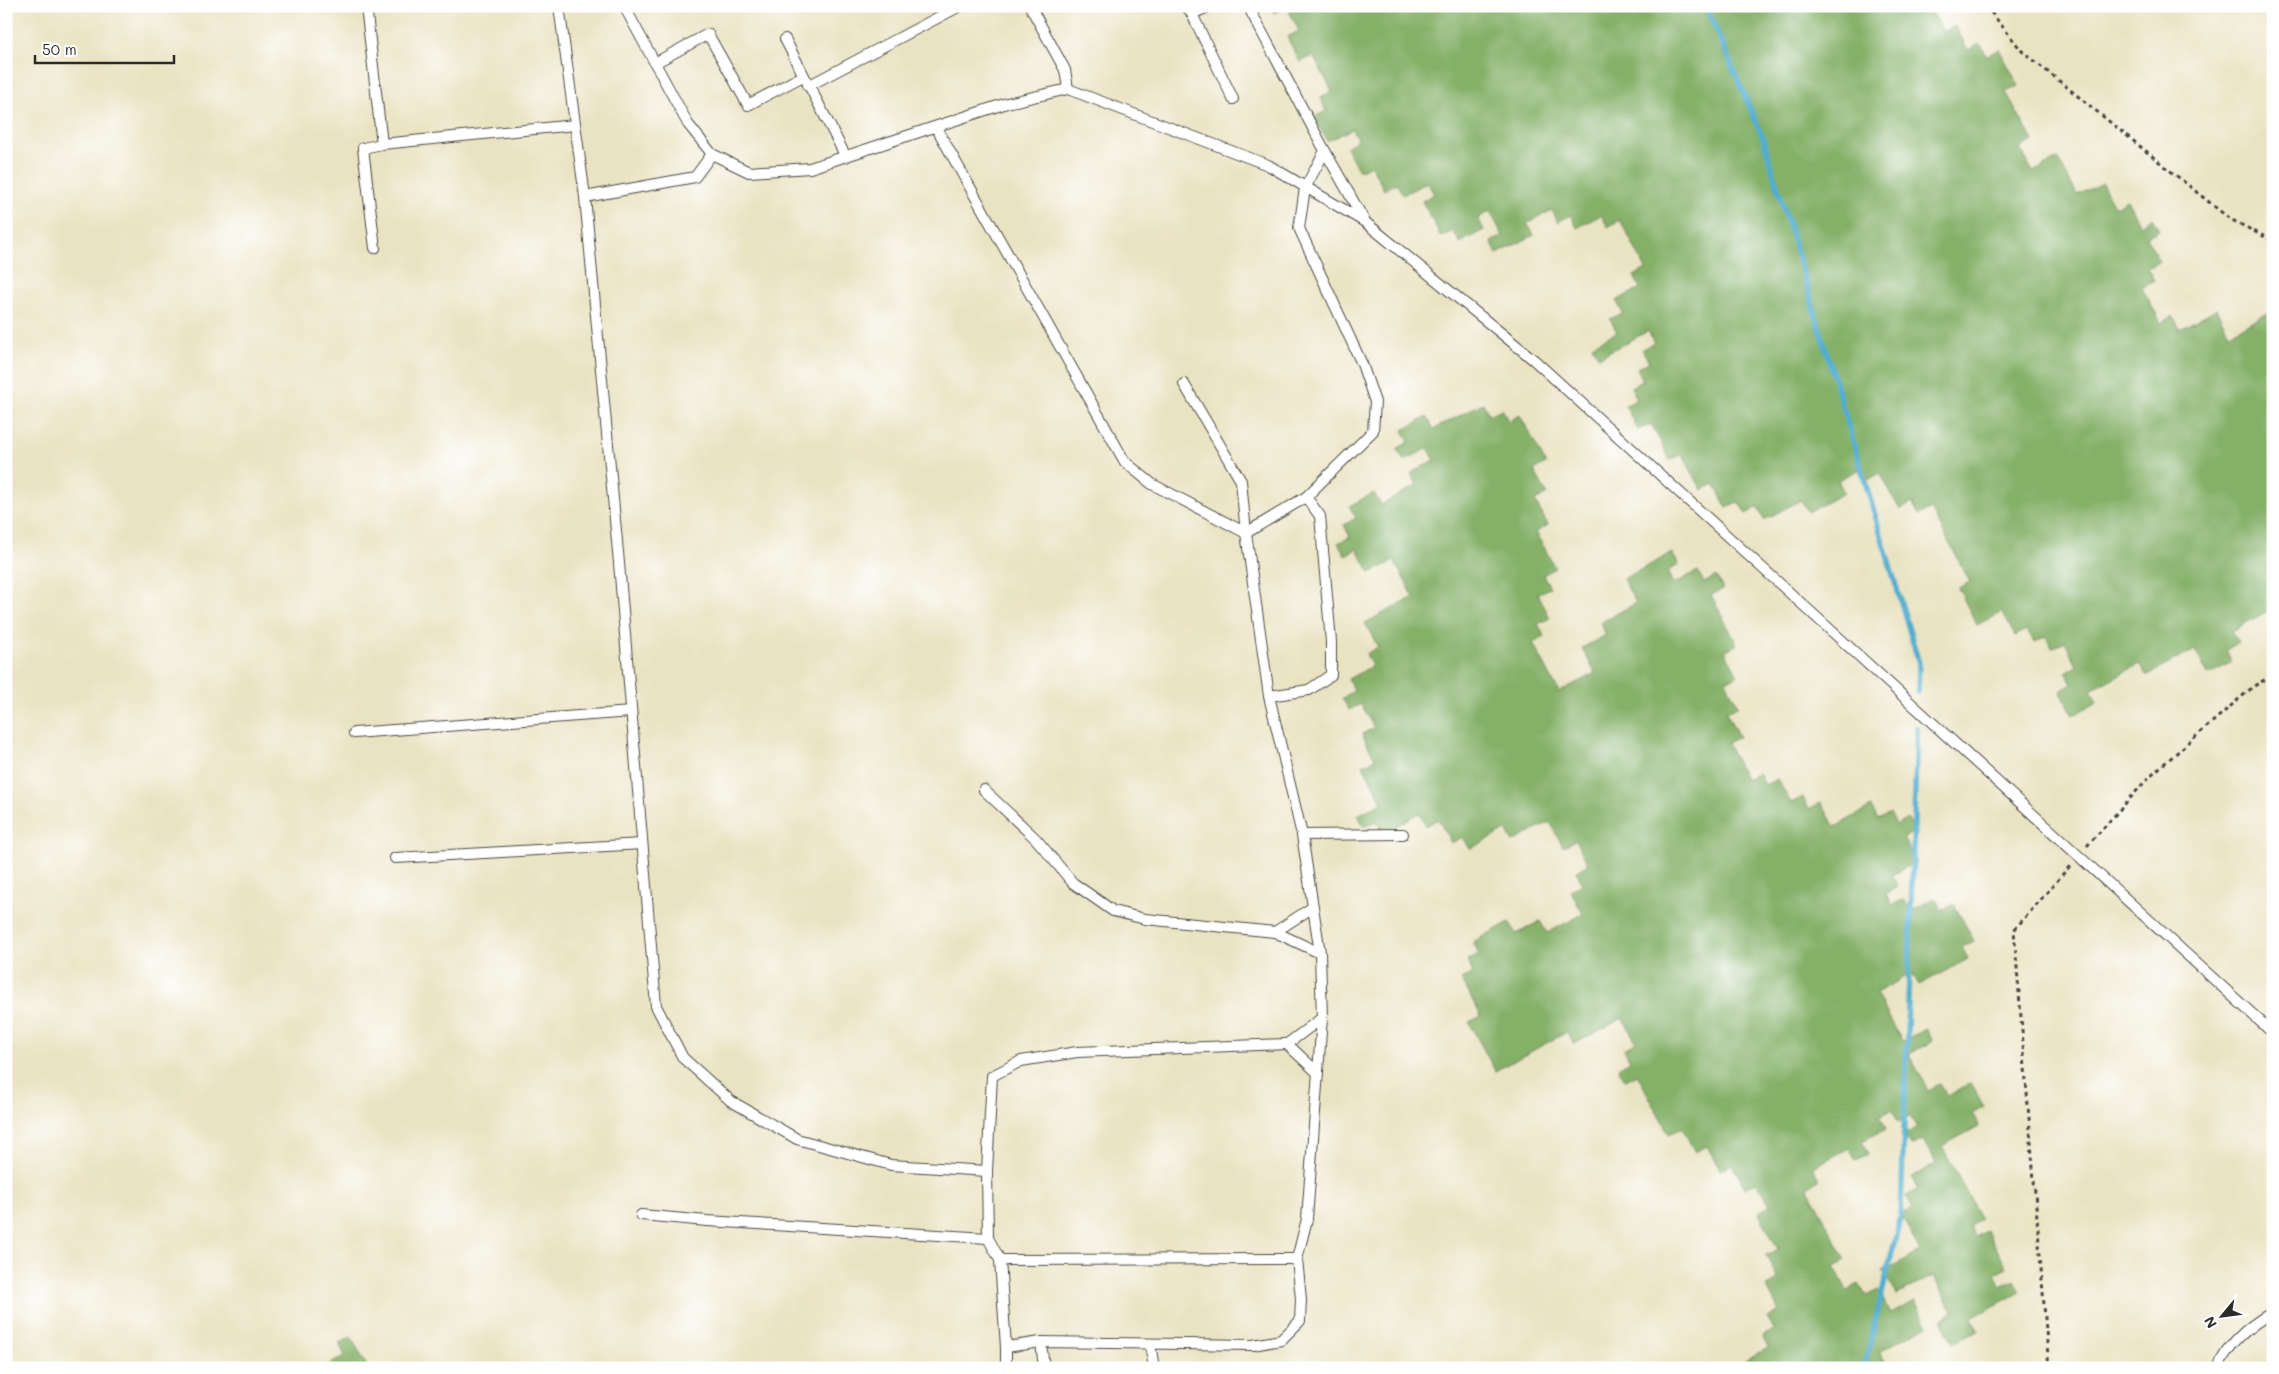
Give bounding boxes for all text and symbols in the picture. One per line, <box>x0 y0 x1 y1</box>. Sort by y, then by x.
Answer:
scale bar <box>35 32 174 64</box>
text: 50 m <box>42 39 77 59</box>
north arrow <box>2196 1292 2246 1342</box>
text: N <box>2199 1313 2221 1332</box>

